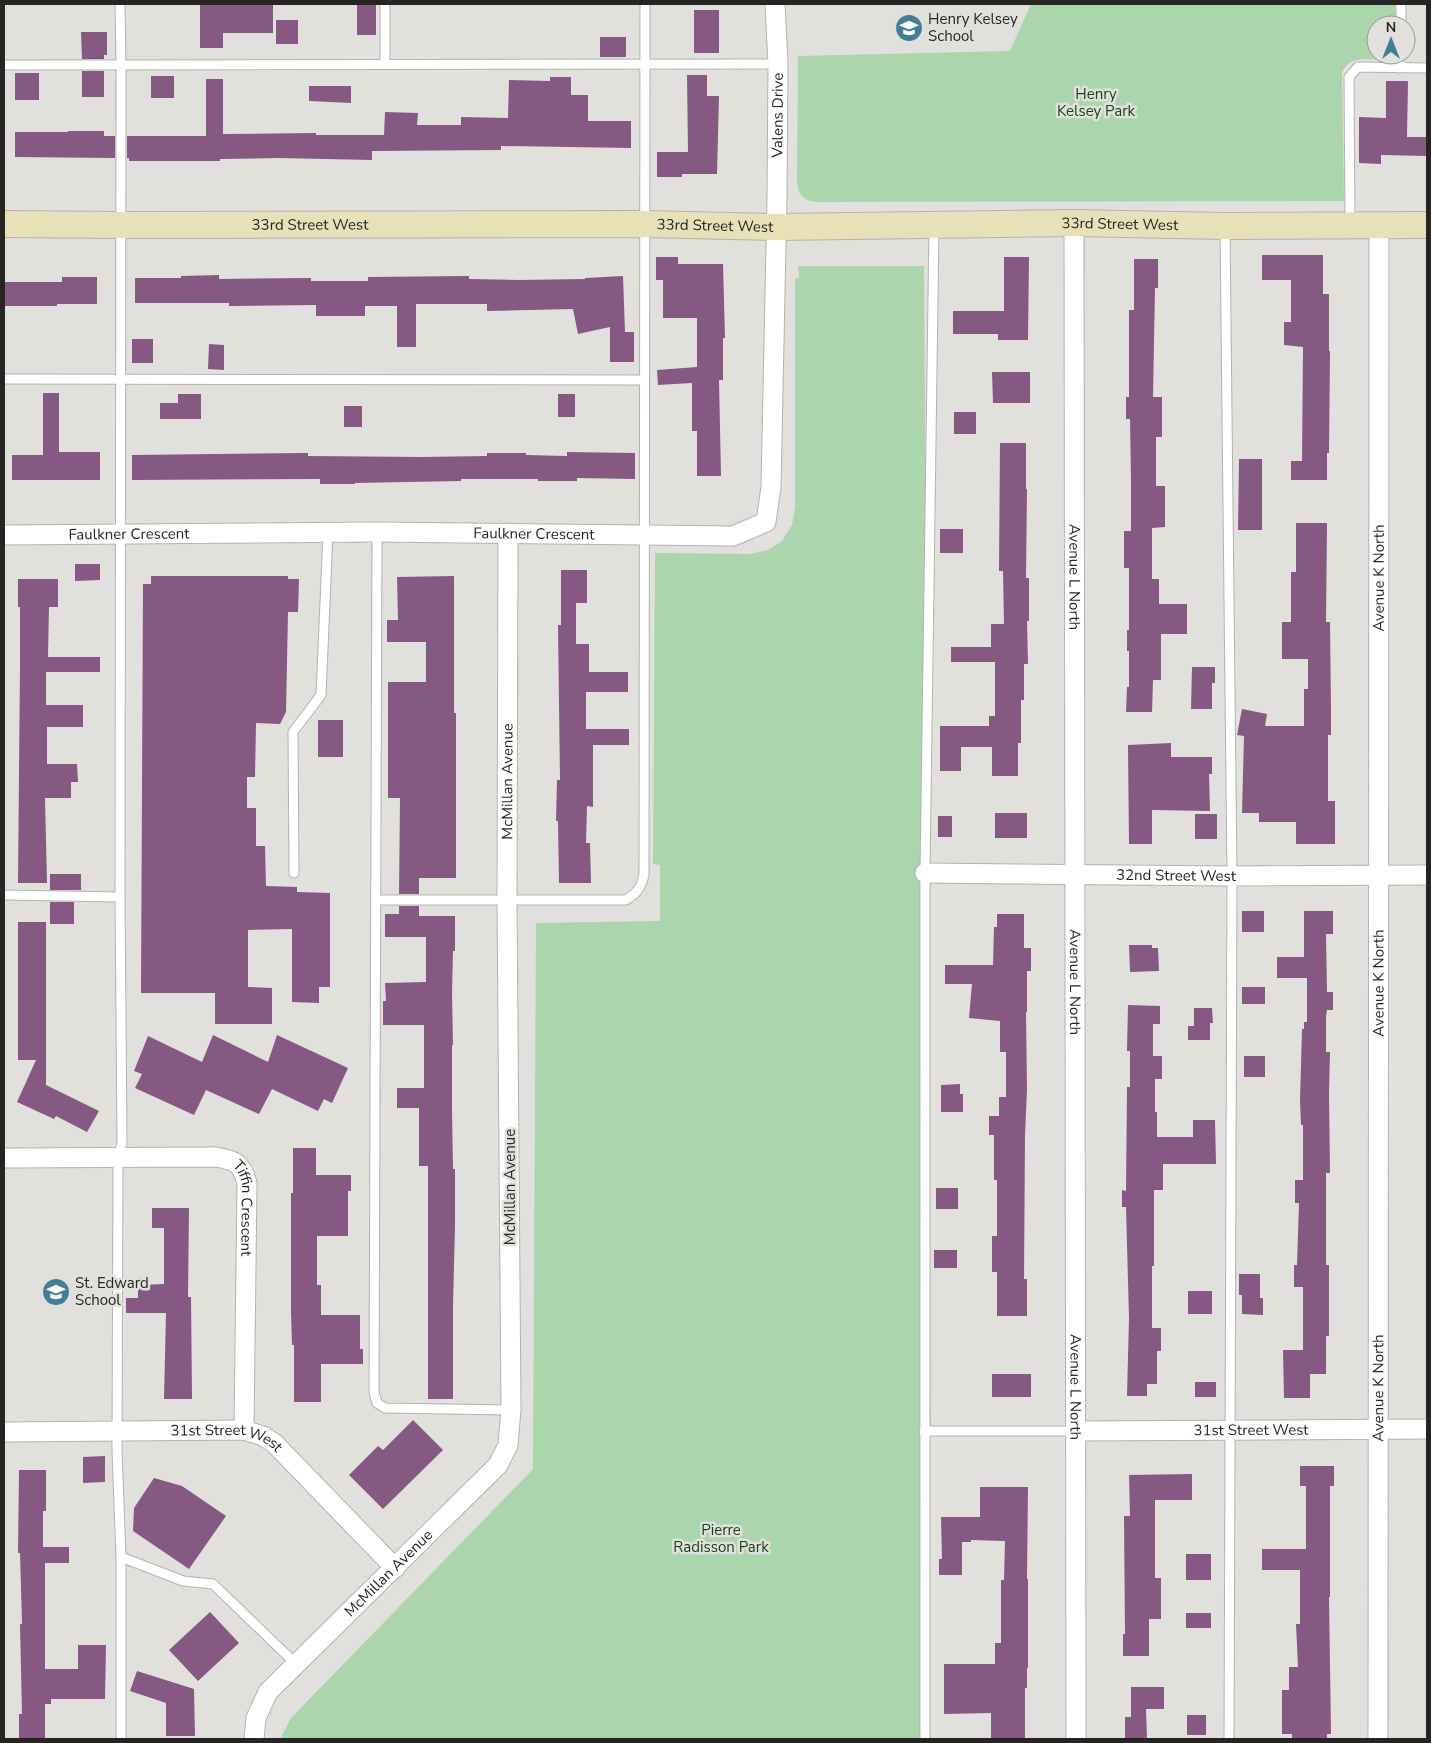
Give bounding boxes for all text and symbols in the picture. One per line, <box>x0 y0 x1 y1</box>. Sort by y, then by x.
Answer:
place label: Henry Kelsey School <box>928 9 1018 46</box>
school or university icon: Henry Kelsey School <box>894 13 924 43</box>
north arrow <box>1366 15 1416 65</box>
text: N <box>1386 18 1396 37</box>
street label: Valens Drive <box>767 73 788 159</box>
park label: Henry Kelsey Park <box>1057 84 1136 121</box>
street label: 33rd Street West <box>1061 213 1179 235</box>
street label: 33rd Street West <box>656 214 774 237</box>
street label: 33rd Street West <box>252 215 369 235</box>
street label: Faulkner Crescent <box>473 523 595 544</box>
street label: Faulkner Crescent <box>68 524 190 544</box>
street label: Avenue L North <box>1064 524 1085 630</box>
street label: Avenue K North <box>1369 524 1389 632</box>
street label: McMillan Avenue <box>497 723 517 840</box>
street label: 32nd Street West <box>1116 865 1237 886</box>
street label: Avenue L North <box>1065 929 1085 1035</box>
street label: Avenue K North <box>1368 929 1389 1037</box>
street label: McMillan Avenue <box>500 1129 520 1245</box>
street label: Tiffin Crescent <box>229 1155 257 1257</box>
place label: St. Edward School <box>75 1273 149 1310</box>
school or university icon: St. Edward School <box>41 1277 71 1307</box>
street label: Avenue L North <box>1065 1334 1086 1440</box>
street label: Avenue K North <box>1368 1334 1388 1442</box>
street label: 31st Street West <box>170 1420 288 1457</box>
street label: 31st Street West <box>1193 1420 1309 1440</box>
park label: Pierre Radisson Park <box>673 1520 769 1557</box>
street label: McMillan Avenue <box>340 1525 437 1621</box>

